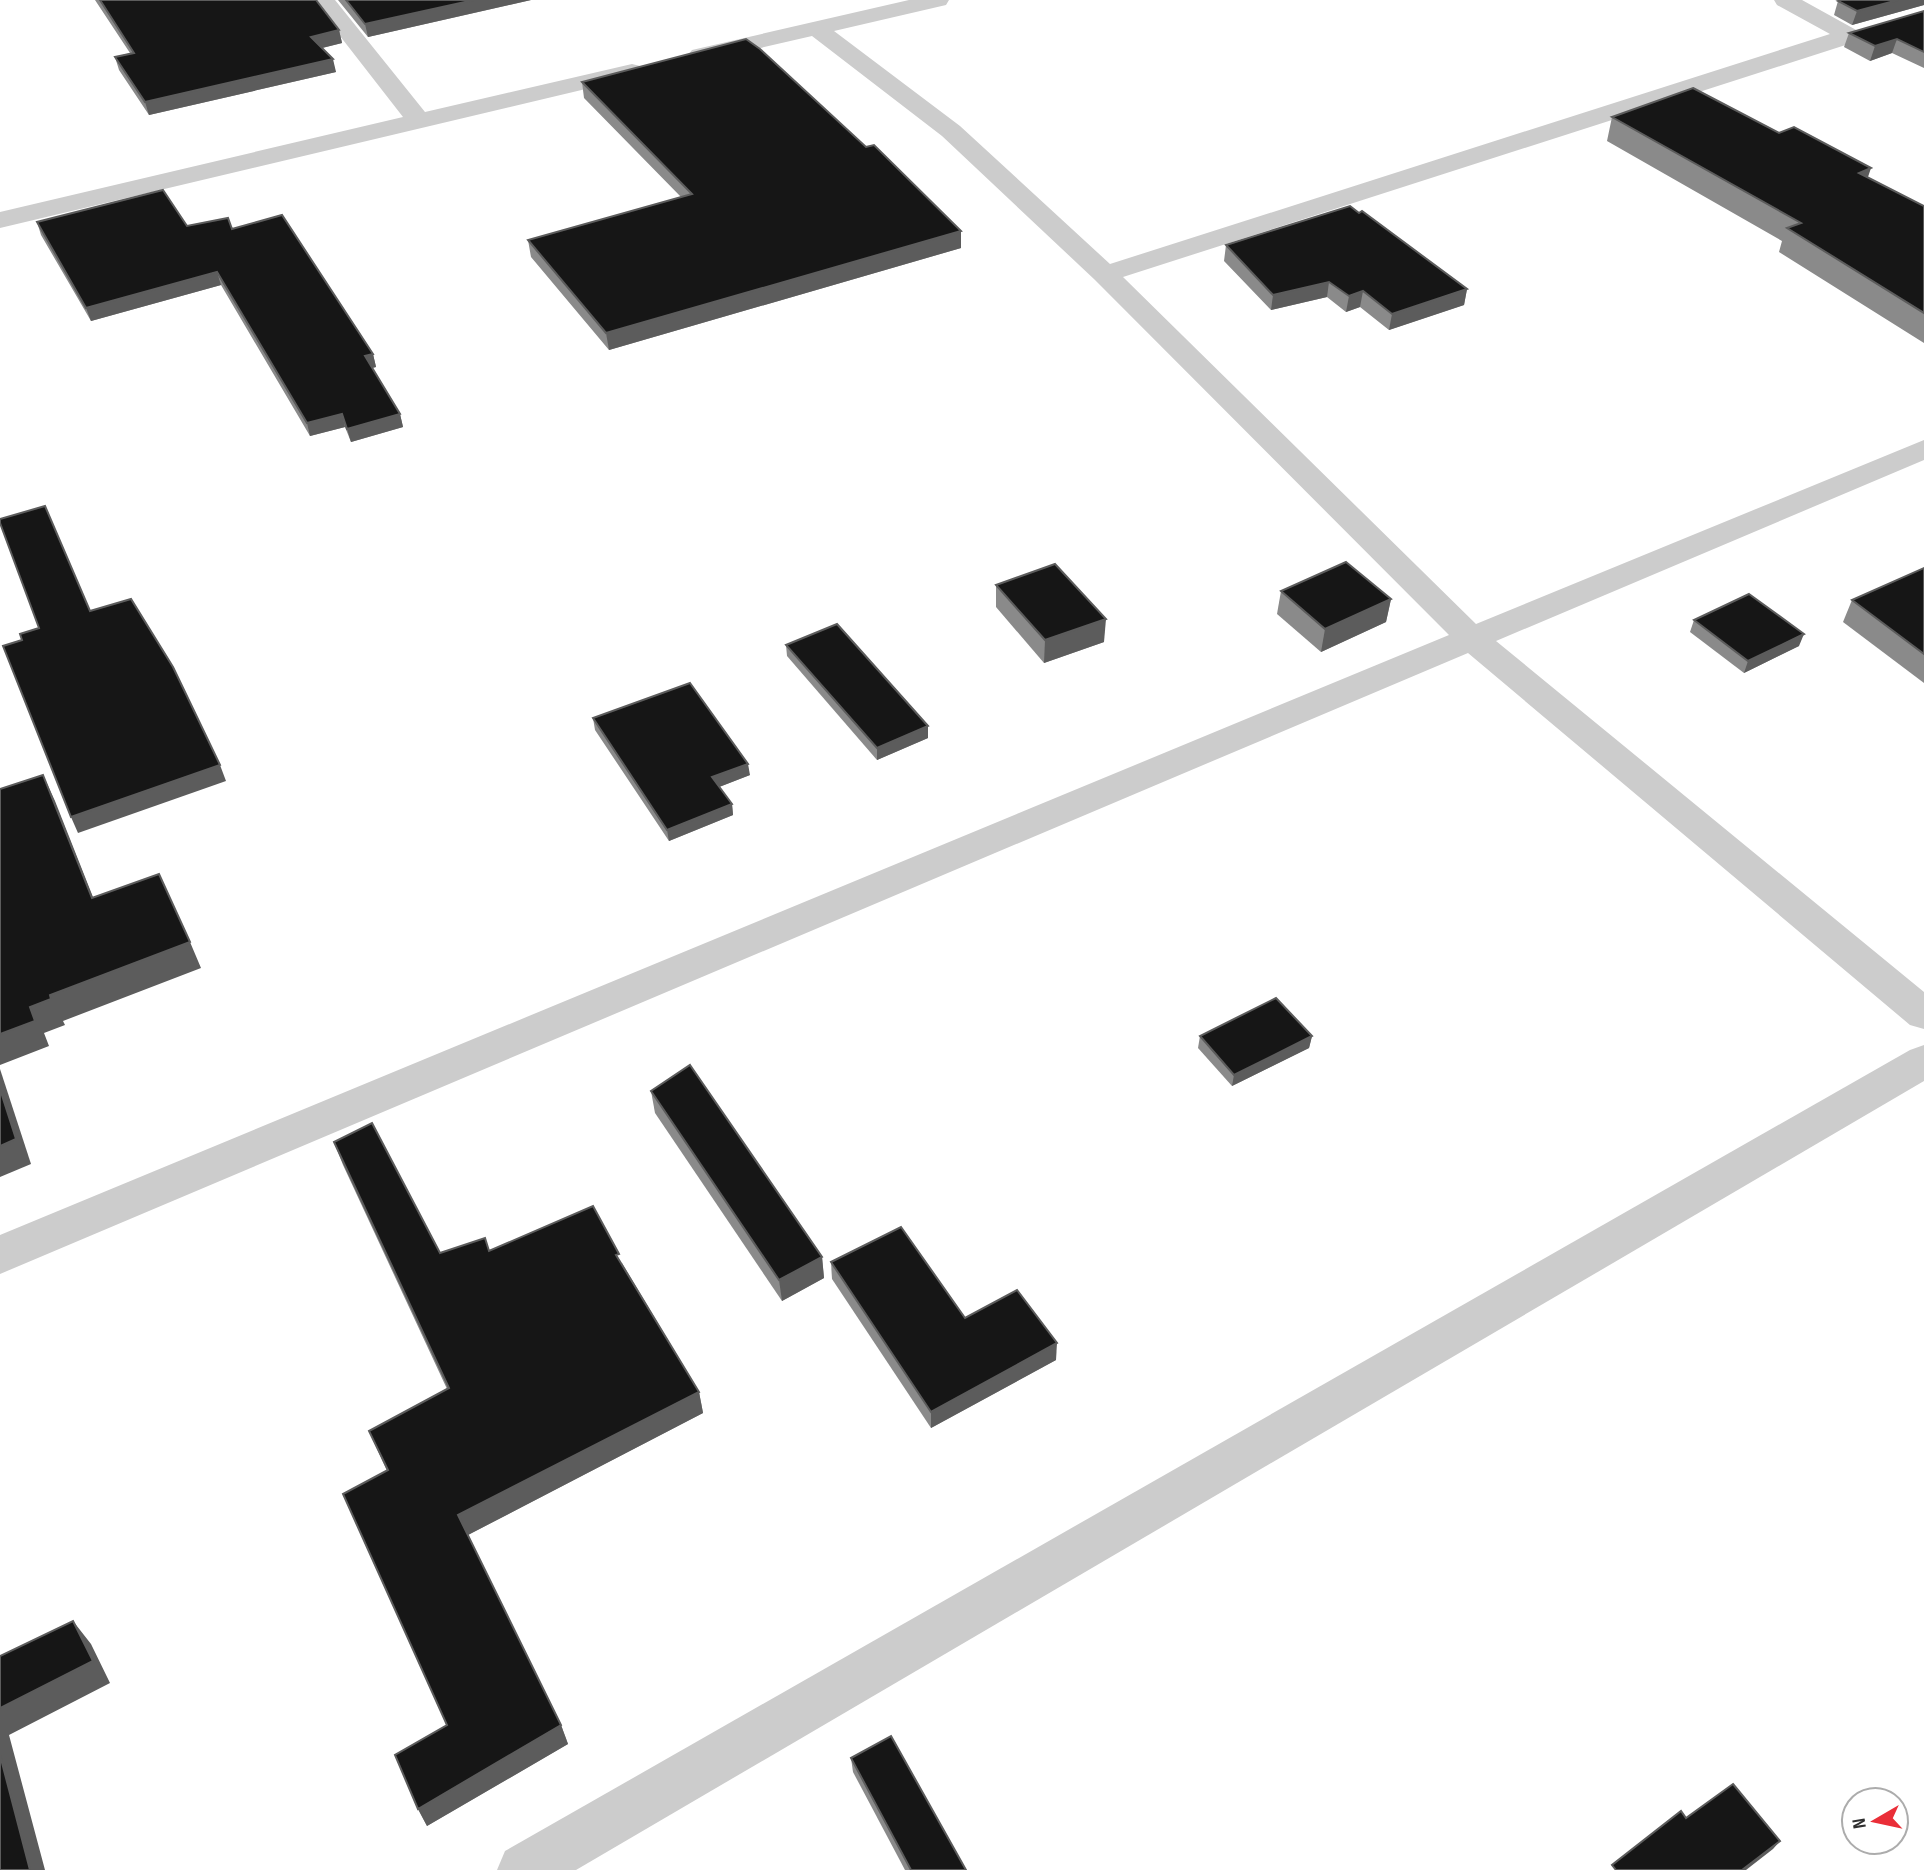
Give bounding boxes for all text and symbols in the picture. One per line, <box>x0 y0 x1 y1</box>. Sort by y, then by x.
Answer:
north arrow <box>1840 1786 1910 1856</box>
text: N <box>1848 1817 1872 1830</box>

